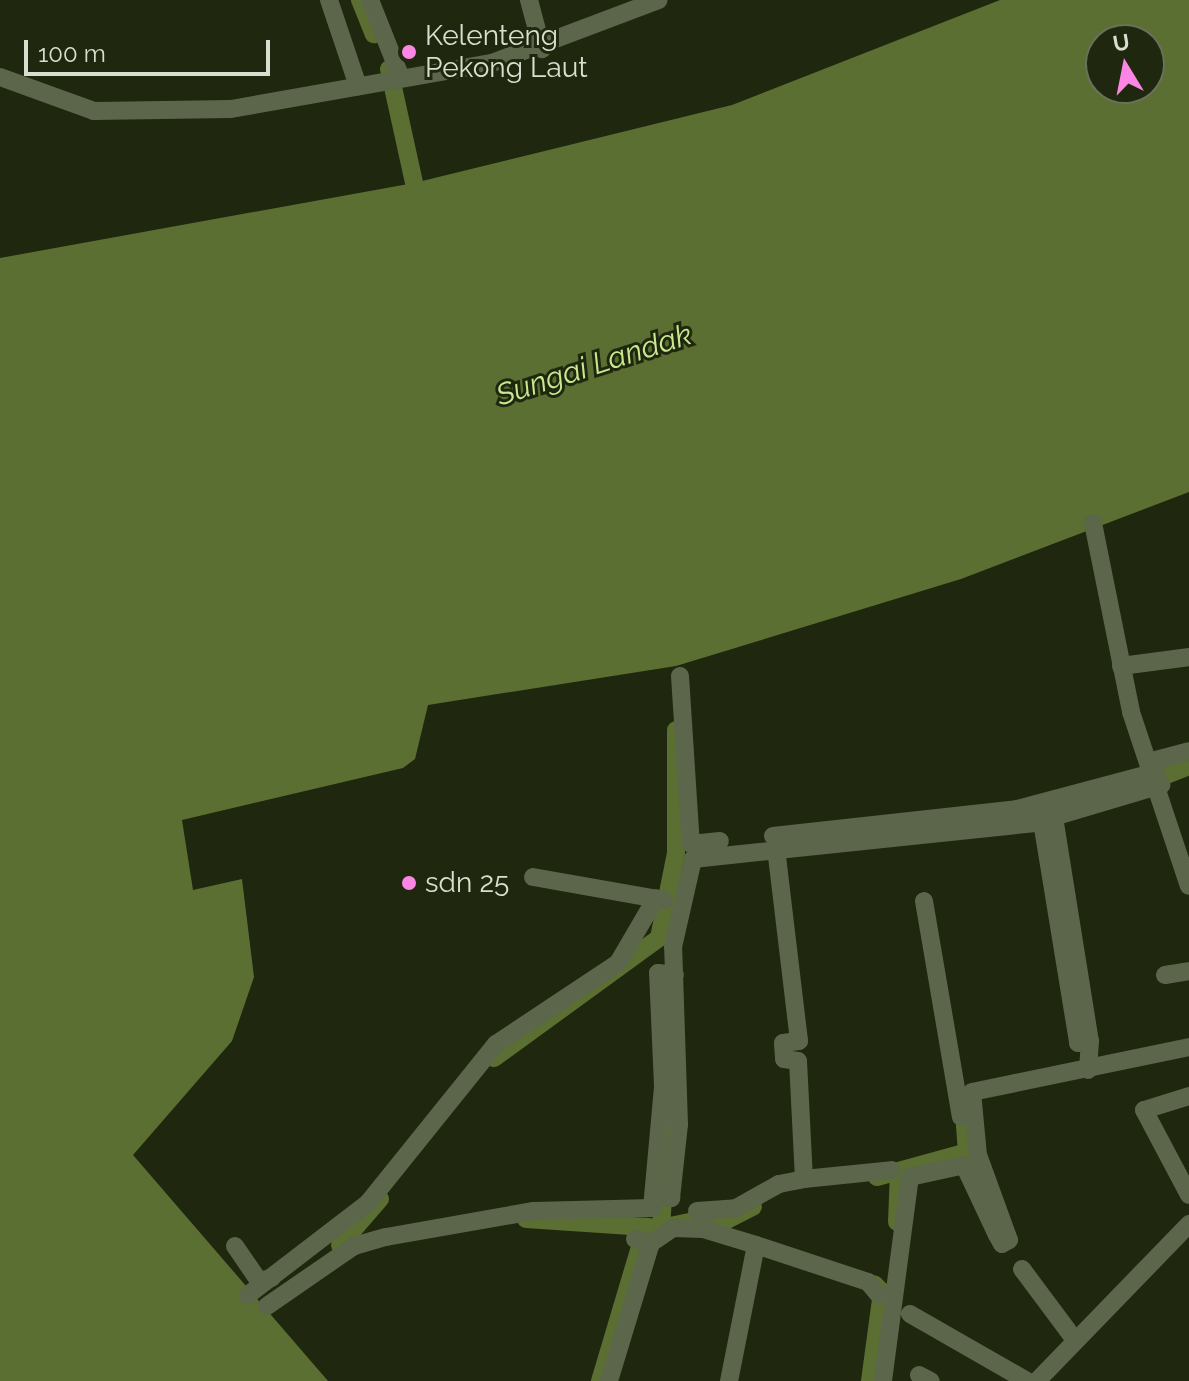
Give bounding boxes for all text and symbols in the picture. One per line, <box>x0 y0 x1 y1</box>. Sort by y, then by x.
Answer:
place label: Kelenteng Pekong Laut <box>425 19 588 85</box>
scale bar <box>28 24 274 74</box>
north arrow <box>1085 24 1165 104</box>
text: U <box>1111 28 1132 57</box>
text: 100 m <box>38 39 106 68</box>
marker: Kelenteng Pekong Laut <box>400 43 418 61</box>
water label: Sungai Landak <box>492 316 696 414</box>
place label: sdn 25 <box>425 866 509 900</box>
marker: sdn 25 <box>400 874 418 892</box>

